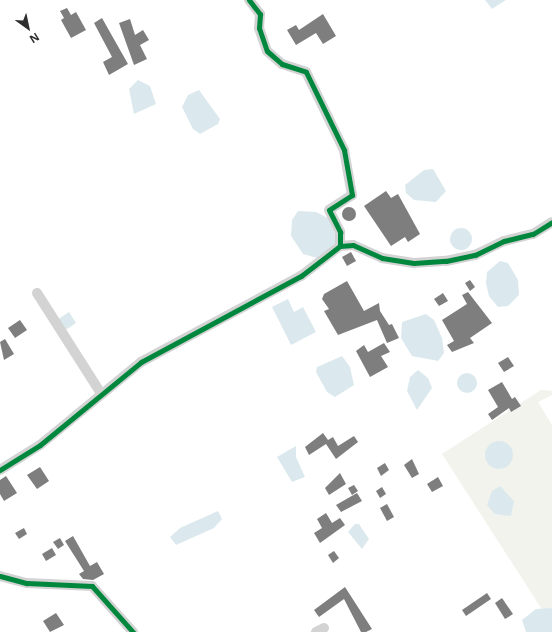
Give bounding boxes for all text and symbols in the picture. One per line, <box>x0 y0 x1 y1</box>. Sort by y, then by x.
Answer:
north arrow <box>8 8 48 48</box>
text: N <box>27 30 43 47</box>

